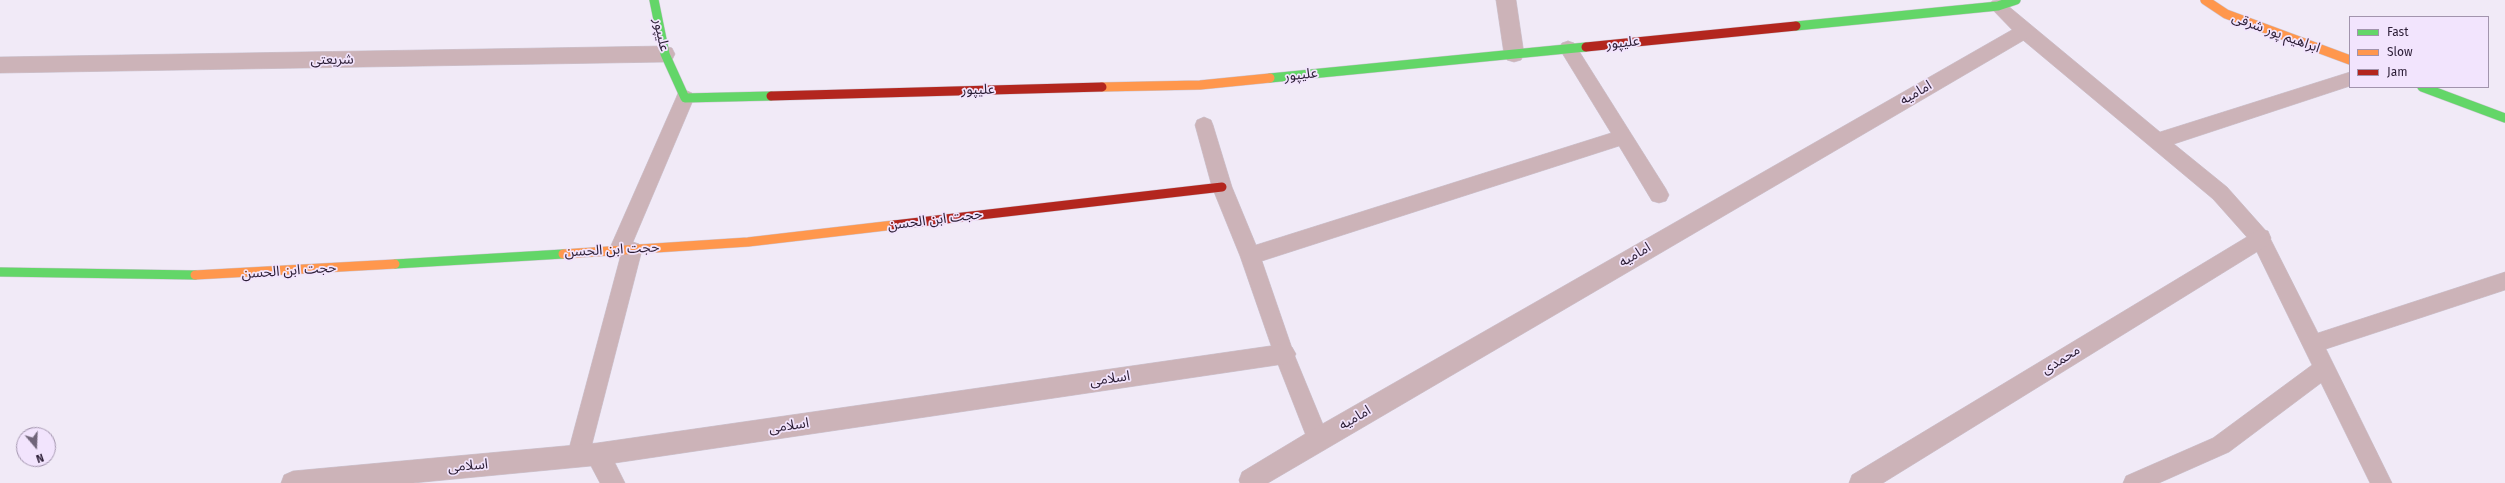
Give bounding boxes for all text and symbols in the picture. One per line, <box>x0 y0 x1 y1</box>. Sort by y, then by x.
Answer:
street label: ابراهیم پور شرقی <box>2230 9 2322 57</box>
legend <box>2349 16 2489 88</box>
street label: علیپور <box>649 17 673 53</box>
text: Fast <box>2387 25 2409 39</box>
street label: علیپور <box>1605 33 1641 53</box>
text: Slow <box>2387 45 2413 59</box>
street label: شریعتی <box>310 51 354 69</box>
street label: علیپور <box>1283 65 1319 85</box>
text: Jam <box>2387 65 2407 79</box>
street label: امامیه <box>1897 77 1935 109</box>
street label: علیپور <box>961 81 995 99</box>
street label: حجت ابن الحسن <box>887 206 983 234</box>
street label: حجت ابن الحسن <box>564 239 660 261</box>
street label: امامیه <box>1616 239 1654 271</box>
street label: حجت ابن الحسن <box>241 259 337 283</box>
street label: محمدی <box>2039 342 2083 378</box>
street label: اسلامی <box>1089 368 1131 390</box>
street label: امامیه <box>1336 402 1374 434</box>
street label: اسلامی <box>768 415 810 437</box>
north arrow <box>16 427 56 467</box>
text: N <box>34 451 45 465</box>
street label: اسلامی <box>447 456 489 476</box>

